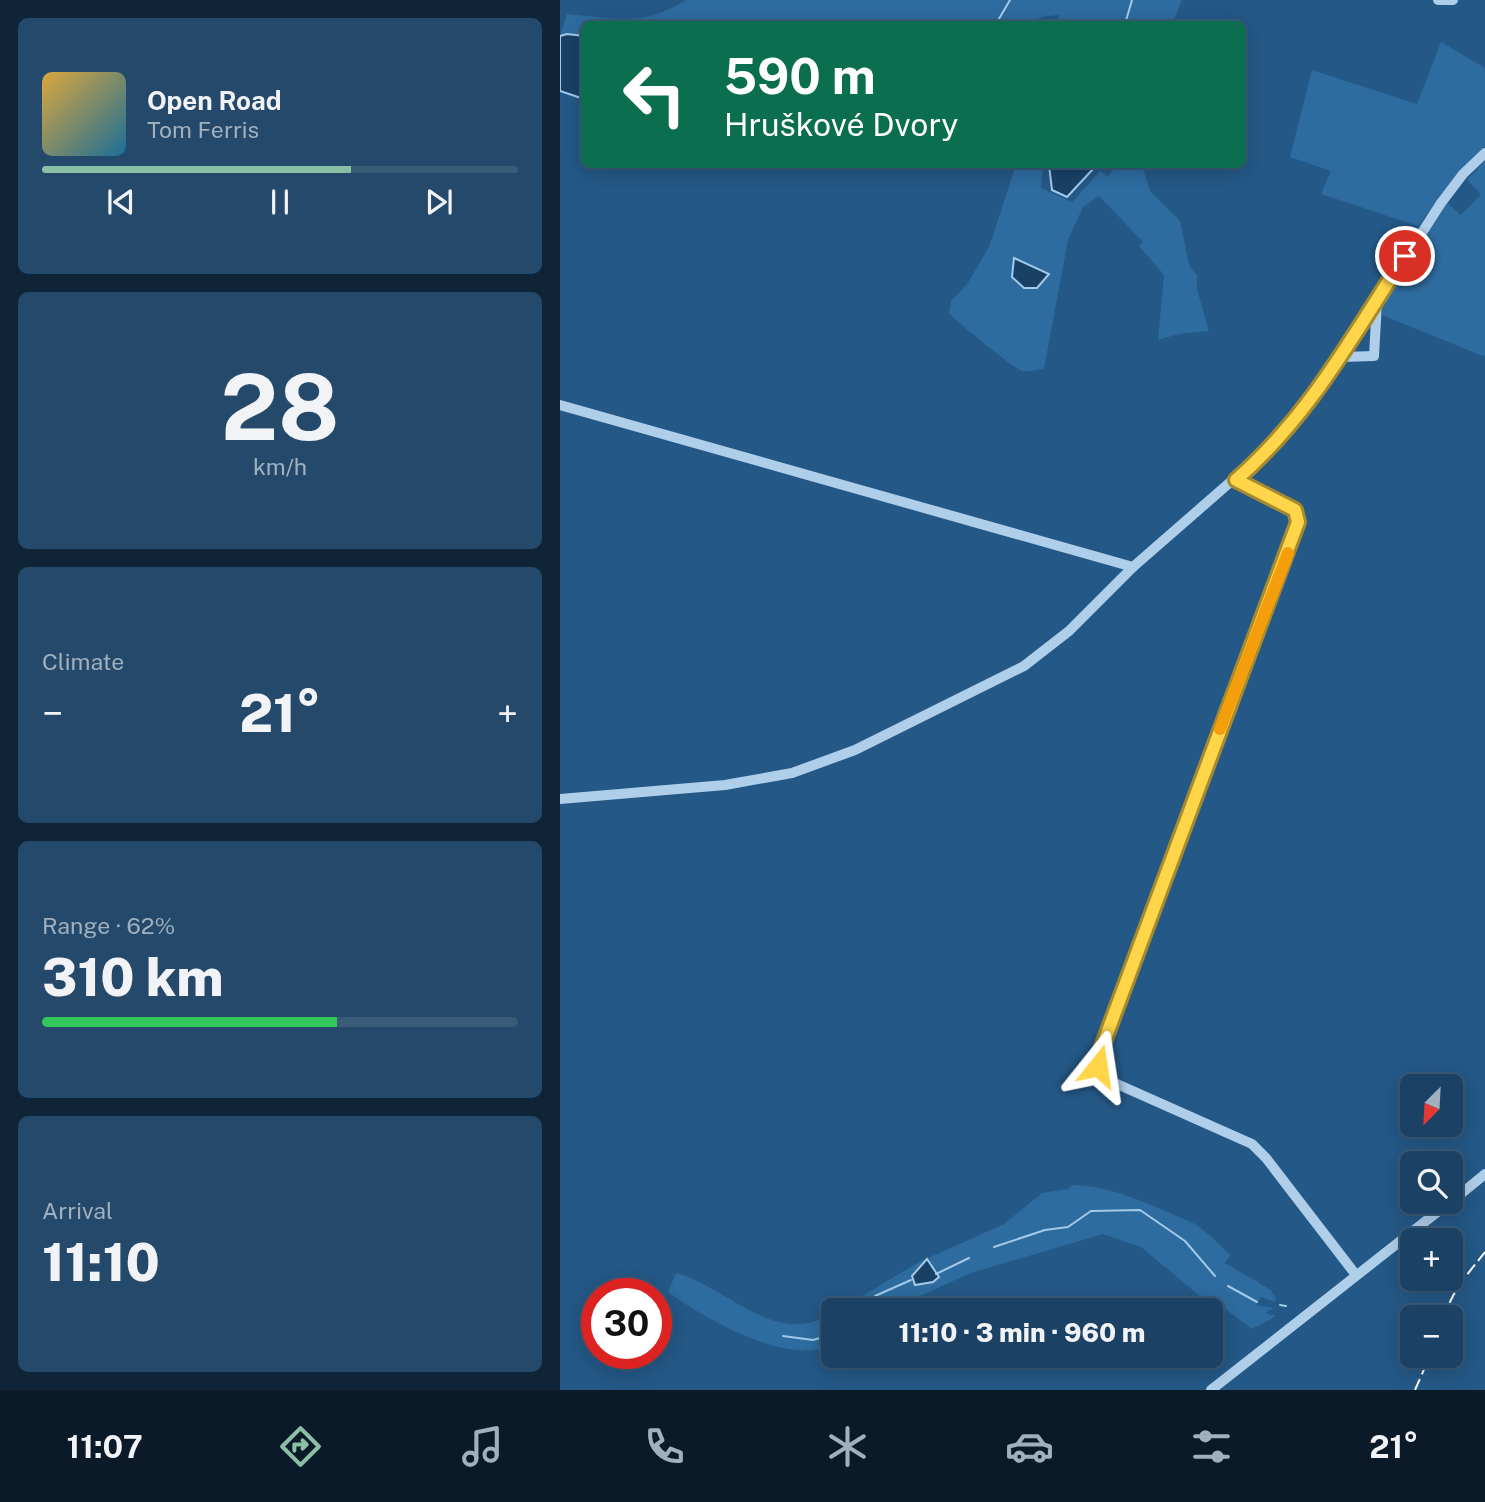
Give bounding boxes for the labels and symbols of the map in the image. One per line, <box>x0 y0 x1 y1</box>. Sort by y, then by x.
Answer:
pin <box>1375 226 1435 286</box>
position arrow <box>1061 1029 1135 1103</box>
north arrow <box>1400 1074 1463 1138</box>
speed limit sign: 30 <box>581 1278 672 1369</box>

